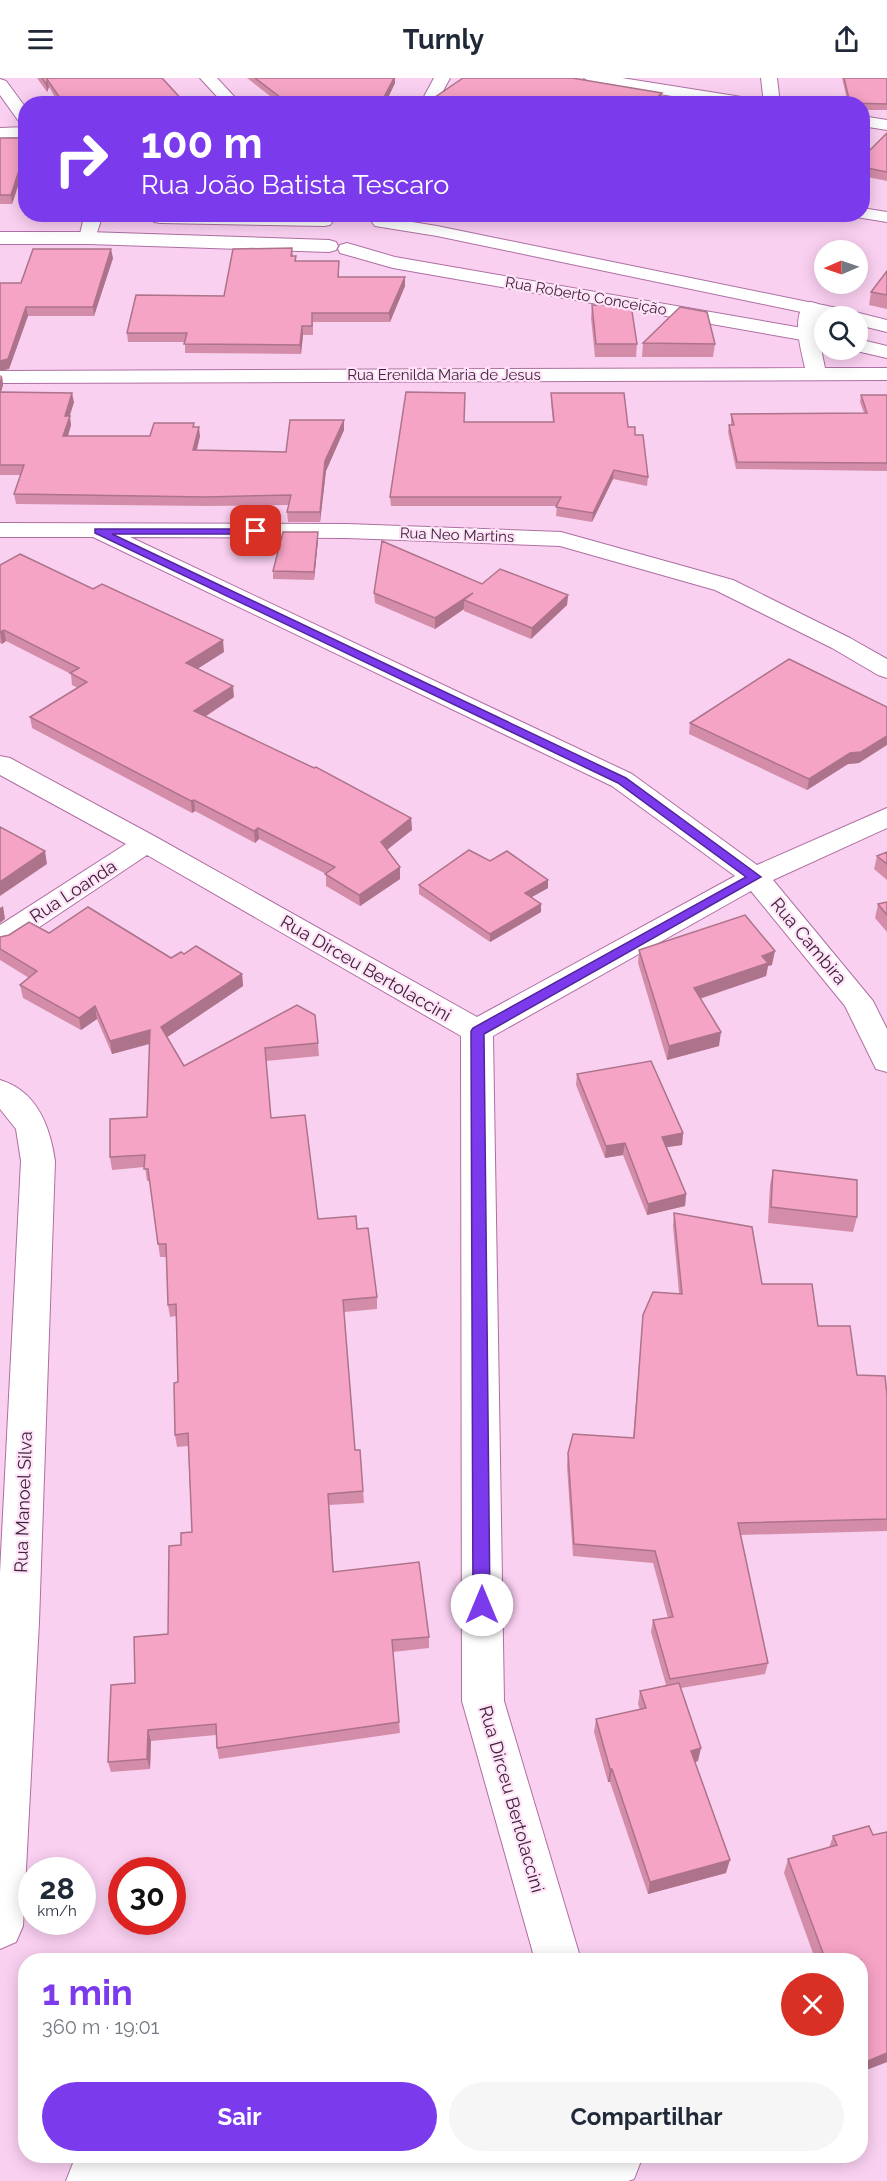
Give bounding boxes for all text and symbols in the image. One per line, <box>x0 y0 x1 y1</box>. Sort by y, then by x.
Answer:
icon: menu <box>24 23 57 56</box>
icon: share <box>830 23 863 56</box>
text: Turnly <box>403 24 484 55</box>
text: 100 m <box>141 119 263 168</box>
icon: right <box>42 120 120 198</box>
text: Rua João Batista Tescaro <box>141 169 449 200</box>
north arrow <box>814 240 868 294</box>
map controls <box>814 240 868 360</box>
street label: Rua Roberto Conceição <box>504 273 668 319</box>
button: search <box>814 306 868 360</box>
street label: Rua Erenilda Maria de Jesus <box>347 366 541 384</box>
pin <box>230 505 281 556</box>
icon: arrive <box>239 514 272 547</box>
street label: Rua Neo Martins <box>400 524 514 546</box>
street label: Rua Loanda <box>26 855 120 927</box>
street label: Rua Cambira <box>767 893 851 989</box>
street label: Rua Dirceu Bertolaccini <box>277 911 455 1025</box>
street label: Rua Manoel Silva <box>10 1431 36 1573</box>
position arrow <box>450 1573 514 1637</box>
street label: Rua Dirceu Bertolaccini <box>475 1703 549 1895</box>
speed limit sign: 30 <box>108 1857 186 1935</box>
text: 28 <box>39 1871 75 1906</box>
text: km/h <box>37 1902 77 1920</box>
text: 1 min <box>42 1971 133 2013</box>
button: close <box>781 1973 844 2036</box>
text: 360 m · 19:01 <box>42 2015 159 2039</box>
button: Sair <box>42 2082 437 2151</box>
button: Compartilhar <box>449 2082 844 2151</box>

